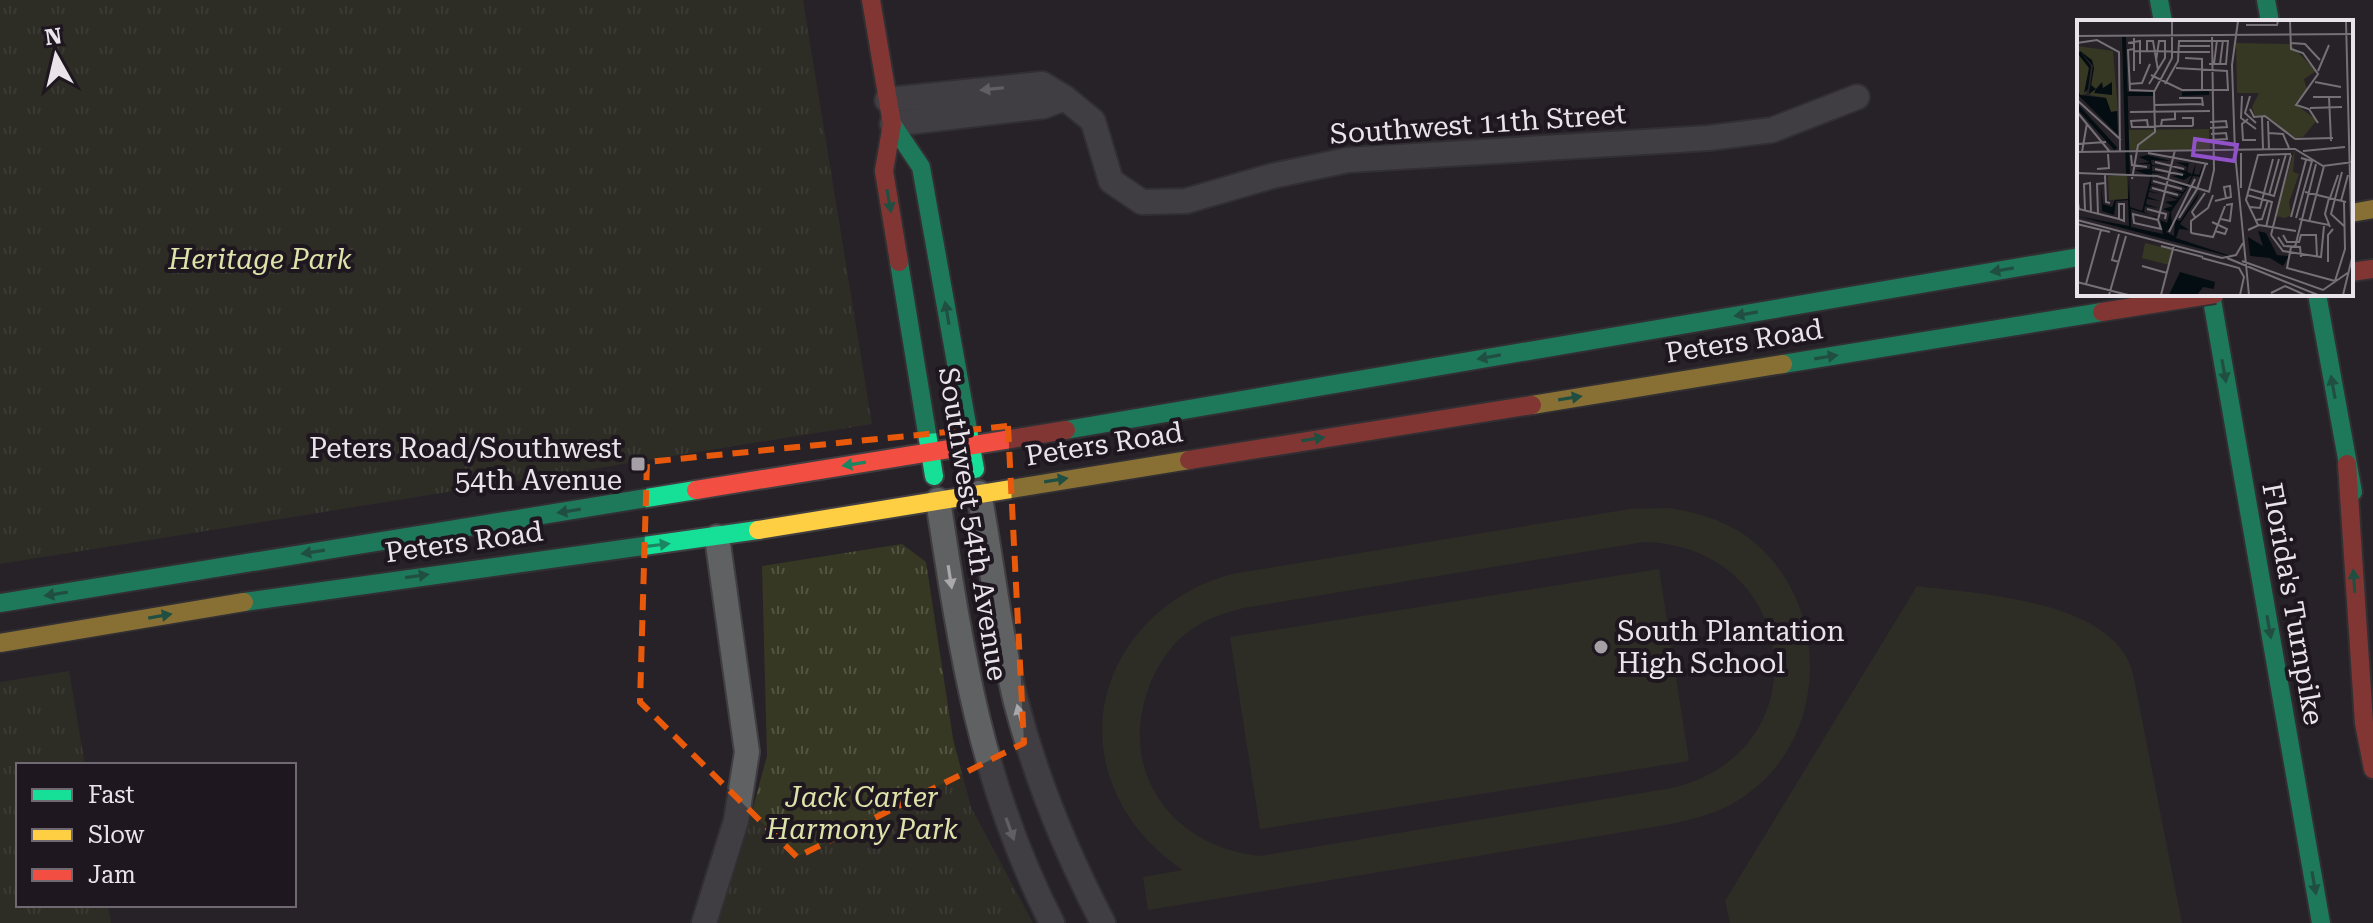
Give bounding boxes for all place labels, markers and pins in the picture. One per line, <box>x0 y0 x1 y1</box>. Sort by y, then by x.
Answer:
place label: Peters Road/Southwest 54th Avenue <box>309 432 622 497</box>
marker: Peters Road/Southwest 54th Avenue <box>629 455 647 473</box>
place label: South Plantation High School <box>1617 615 1845 680</box>
marker: South Plantation High School <box>1592 638 1610 656</box>

